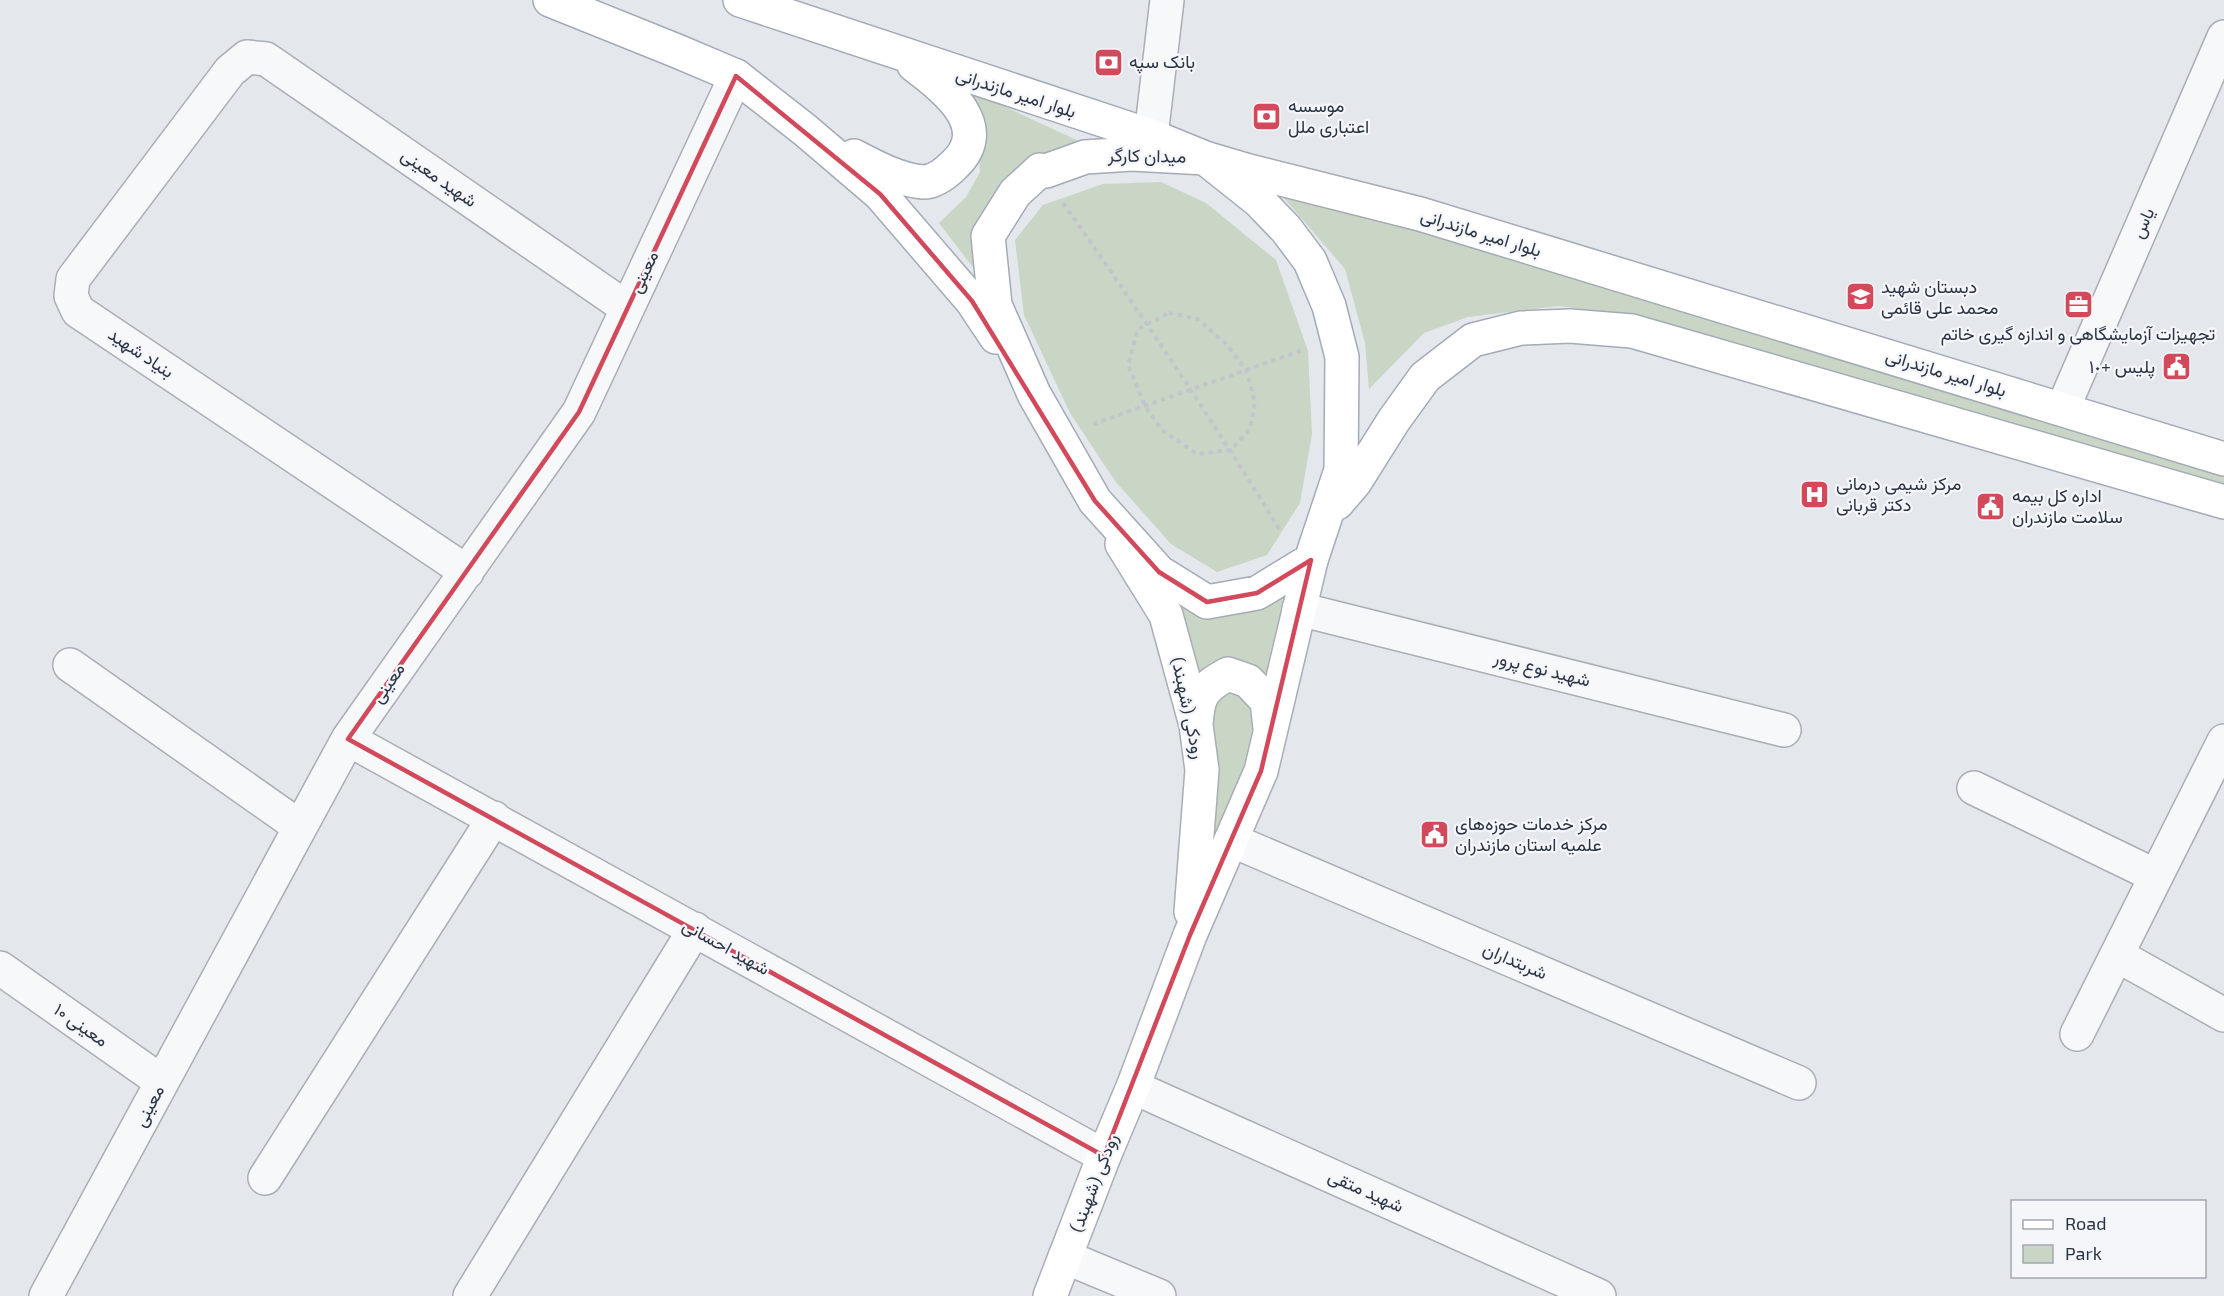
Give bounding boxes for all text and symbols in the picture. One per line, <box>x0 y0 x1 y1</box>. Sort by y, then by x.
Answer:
bank icon: بانک سپه <box>1092 46 1124 78</box>
place label: بانک سپه <box>1129 50 1195 74</box>
street label: بلوار امیر مازندرانی <box>953 62 1079 123</box>
place label: موسسه اعتباری ملل <box>1288 94 1369 138</box>
bank icon: موسسه اعتباری ملل <box>1251 100 1283 132</box>
street label: شهید معینی <box>397 143 482 212</box>
street label: میدان کارگر <box>1107 143 1186 168</box>
street label: بلوار امیر مازندرانی <box>1418 203 1544 262</box>
street label: یاس <box>2126 204 2159 242</box>
street label: معینی <box>624 247 663 297</box>
place label: دبستان شهید محمد علی قائمی <box>1881 275 1998 319</box>
school or university icon: دبستان شهید محمد علی قائمی <box>1844 281 1876 313</box>
office icon: تجهیزات آزمایشگاهی و اندازه گیری خاتم <box>2062 289 2094 321</box>
street label: بنیاد شهید <box>104 322 179 383</box>
place label: تجهیزات آزمایشگاهی و اندازه گیری خاتم <box>1941 322 2215 346</box>
street label: بلوار امیر مازندرانی <box>1883 343 2009 402</box>
public building icon: پلیس +١٠ <box>2160 351 2192 383</box>
place label: پلیس +١٠ <box>2089 355 2155 379</box>
place label: مرکز شیمی درمانی دکتر قربانی <box>1836 472 1961 516</box>
hospital icon: مرکز شیمی درمانی دکتر قربانی <box>1799 478 1831 510</box>
place label: اداره کل بیمه سلامت مازندران <box>2012 484 2123 528</box>
public building icon: اداره کل بیمه سلامت مازندران <box>1975 490 2007 522</box>
street label: شهید نوع پرور <box>1490 645 1593 693</box>
street label: رودکی (شهبند) <box>1166 655 1211 761</box>
street label: معینی <box>365 658 410 707</box>
place label: مرکز خدمات حوزه‌های علمیه استان مازندران <box>1455 812 1608 856</box>
public building icon: مرکز خدمات حوزه‌های علمیه استان مازندران <box>1418 818 1450 850</box>
street label: شهید احسانی <box>679 913 774 980</box>
street label: شربتداران <box>1480 937 1551 984</box>
street label: معینی ۱۰ <box>50 998 113 1052</box>
street label: معینی <box>128 1081 169 1131</box>
street label: رودکی (شهبند) <box>1064 1130 1123 1235</box>
street label: شهید متقی <box>1325 1164 1408 1217</box>
legend <box>2011 1200 2206 1278</box>
text: Road <box>2065 1212 2106 1234</box>
text: Park <box>2065 1242 2102 1264</box>

